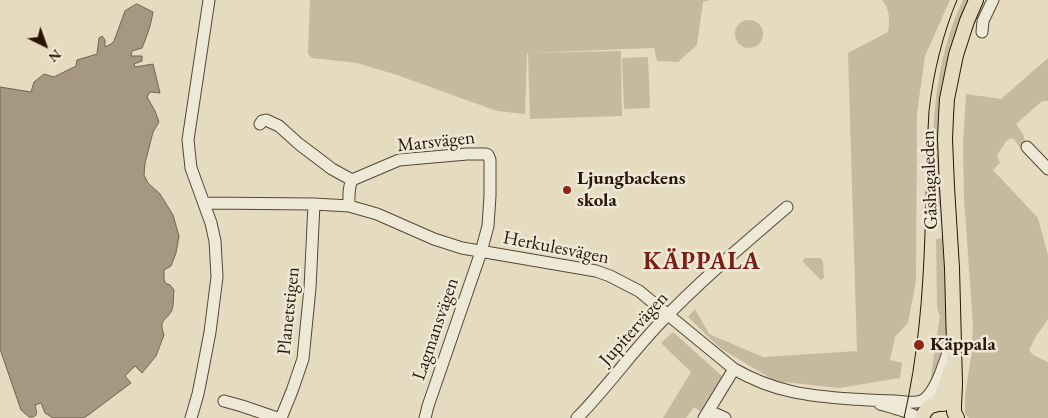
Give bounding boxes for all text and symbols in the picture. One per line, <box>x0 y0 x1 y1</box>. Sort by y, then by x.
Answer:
north arrow <box>20 20 70 70</box>
text: N <box>45 46 65 67</box>
street label: Marsvägen <box>396 127 476 157</box>
street label: Gåshagaleden <box>917 130 943 230</box>
place label: Ljungbackens skola <box>577 168 686 212</box>
marker: Ljungbackens skola <box>561 184 573 196</box>
street label: Herkulesvägen <box>501 227 611 269</box>
district label: KÄPPALA <box>642 248 762 276</box>
street label: Planetstigen <box>273 266 305 356</box>
street label: Lagmansvägen <box>408 275 464 383</box>
street label: Jupitervägen <box>595 287 673 371</box>
place label: Käppala <box>930 334 996 356</box>
marker: Käppala <box>912 338 926 352</box>

